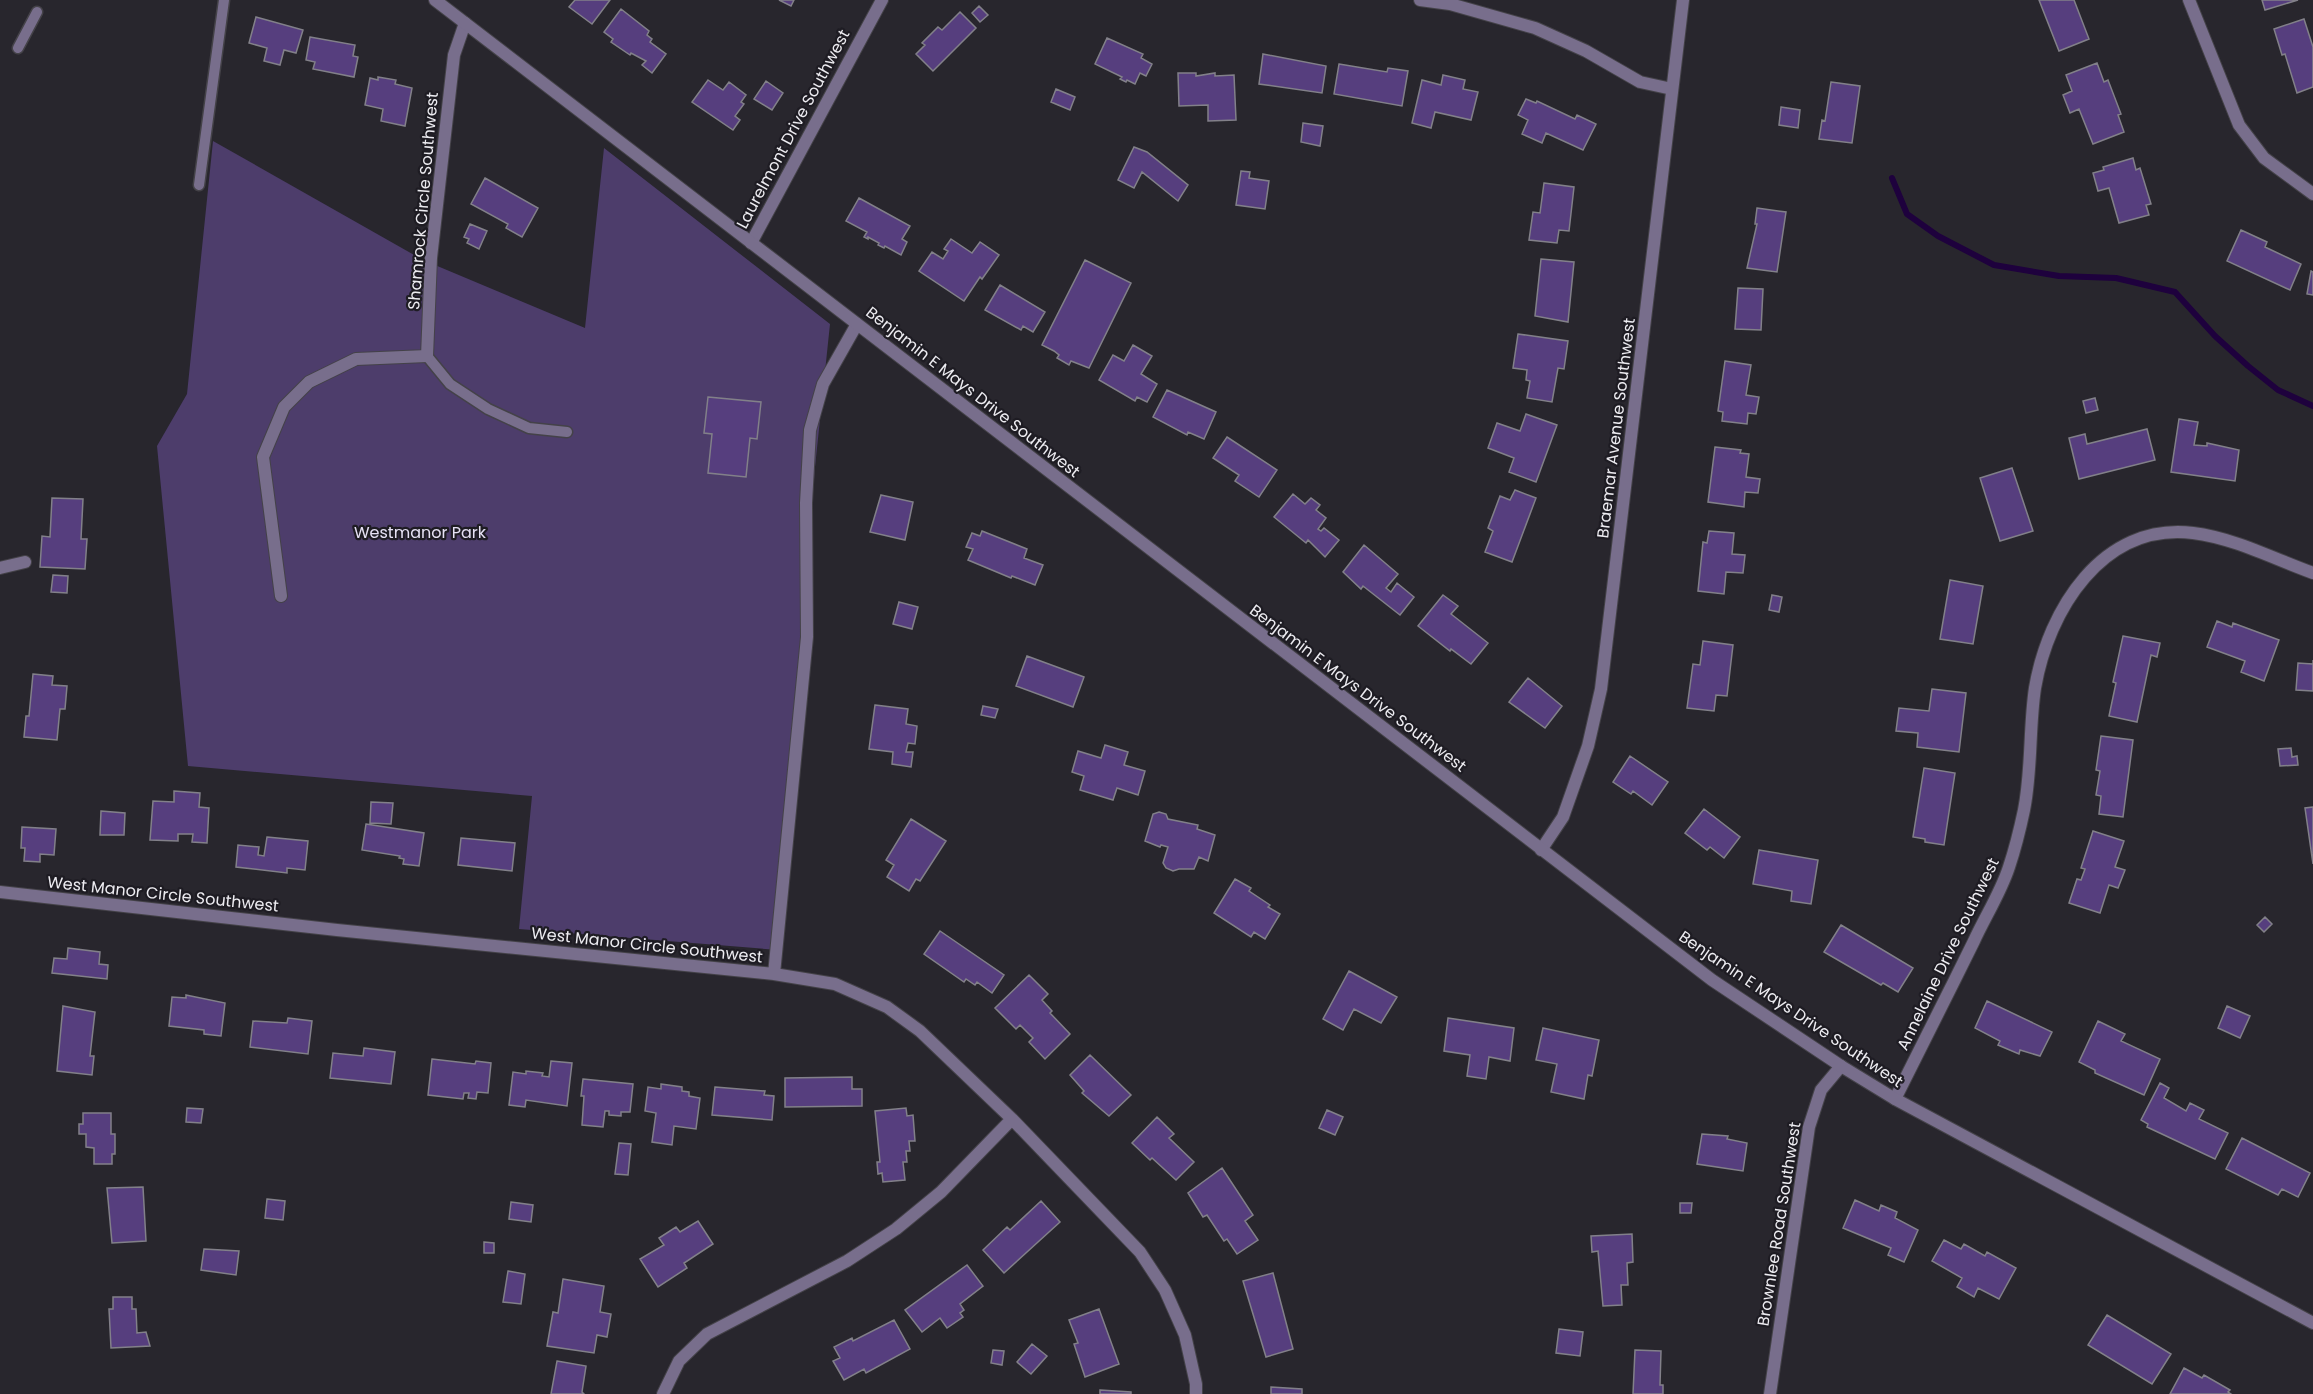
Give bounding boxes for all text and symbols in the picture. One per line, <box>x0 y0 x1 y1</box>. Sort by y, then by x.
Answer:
street label: Laurelmont Drive Southwest <box>731 25 855 233</box>
street label: Shamrock Circle Southwest <box>402 91 444 311</box>
street label: Benjamin E Mays Drive Southwest <box>861 301 1085 483</box>
street label: Braemar Avenue Southwest <box>1591 316 1641 539</box>
park label: Westmanor Park <box>354 521 487 544</box>
street label: Benjamin E Mays Drive Southwest <box>1245 599 1471 777</box>
street label: Annelaine Drive Southwest <box>1891 854 2005 1054</box>
street label: West Manor Circle Southwest <box>46 870 280 918</box>
street label: West Manor Circle Southwest <box>530 921 764 969</box>
street label: Benjamin E Mays Drive Southwest <box>1674 925 1908 1093</box>
street label: Brownlee Road Southwest <box>1751 1120 1807 1328</box>

